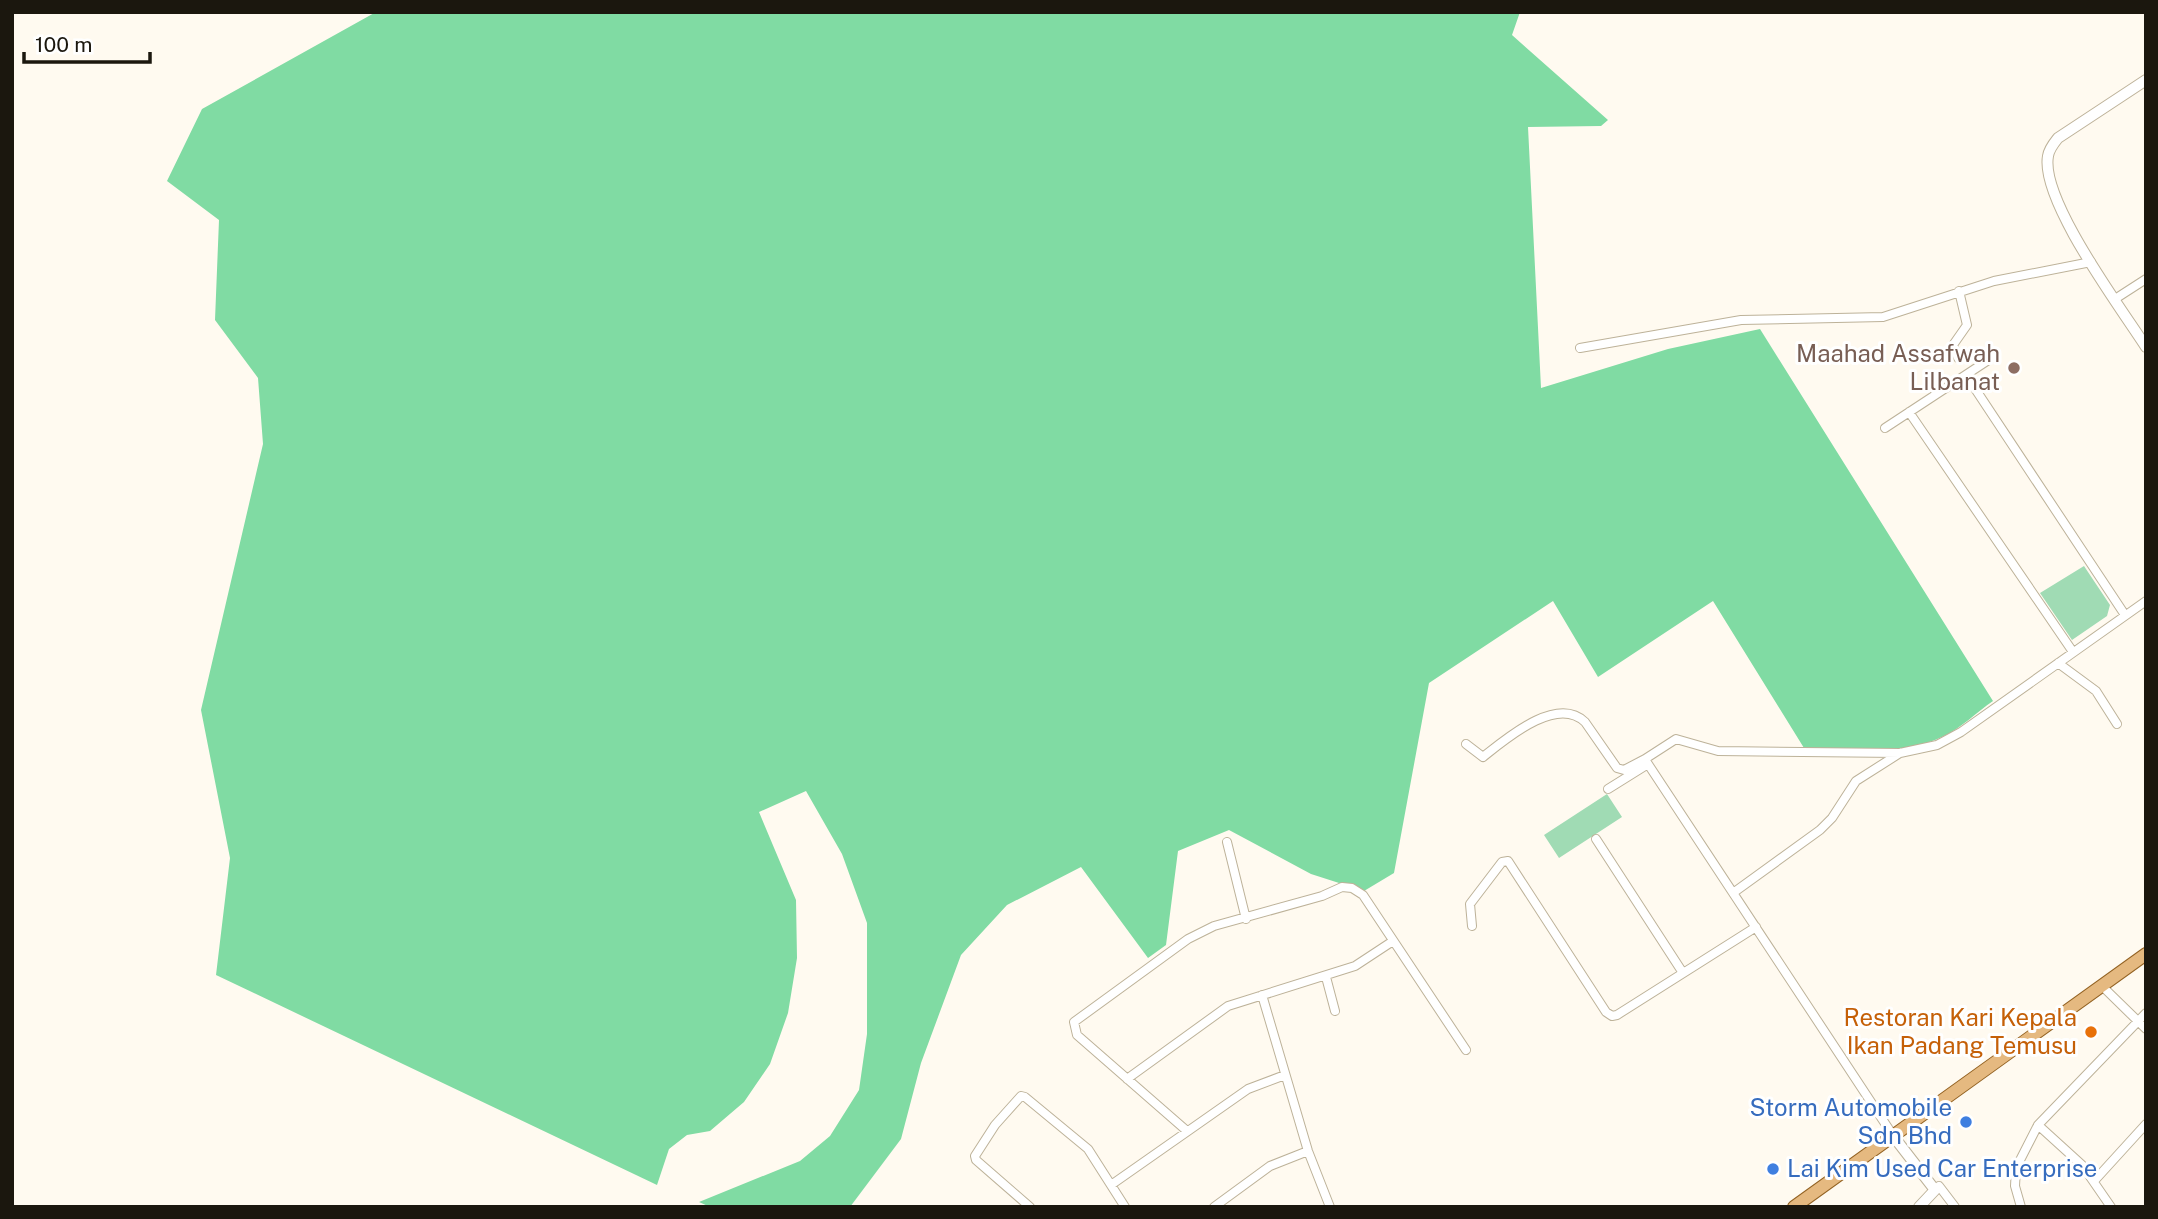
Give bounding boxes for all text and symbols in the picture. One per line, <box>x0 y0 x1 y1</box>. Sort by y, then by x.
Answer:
scale bar <box>24 21 150 65</box>
text: 100 m <box>35 32 92 57</box>
place label: Maahad Assafwah Lilbanat <box>1796 339 2000 395</box>
marker: Maahad Assafwah Lilbanat <box>2006 360 2022 376</box>
place label: Restoran Kari Kepala Ikan Padang Temusu <box>1844 1003 2077 1059</box>
marker: Restoran Kari Kepala Ikan Padang Temusu <box>2083 1024 2099 1040</box>
place label: Storm Automobile Sdn Bhd <box>1749 1093 1952 1149</box>
marker: Storm Automobile Sdn Bhd <box>1958 1114 1974 1130</box>
place label: Lai Kim Used Car Enterprise <box>1787 1154 2097 1182</box>
marker: Lai Kim Used Car Enterprise <box>1765 1161 1781 1177</box>

